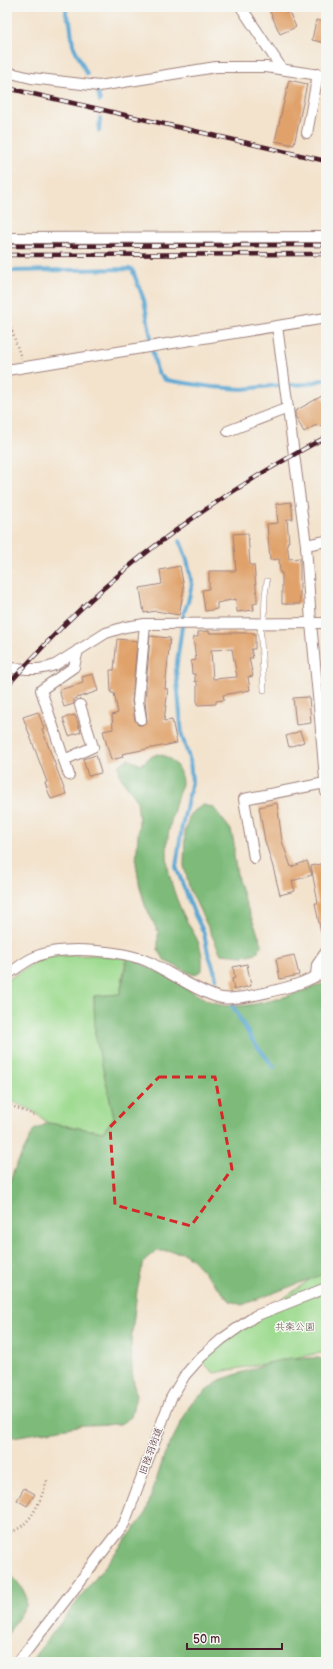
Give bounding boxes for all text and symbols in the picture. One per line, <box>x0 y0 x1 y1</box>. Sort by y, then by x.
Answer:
park label: 共楽公園 <box>275 1321 315 1333</box>
street label: 旧陸羽街道 <box>137 1425 165 1477</box>
scale bar <box>187 1625 282 1651</box>
text: 50 m <box>193 1632 220 1647</box>

